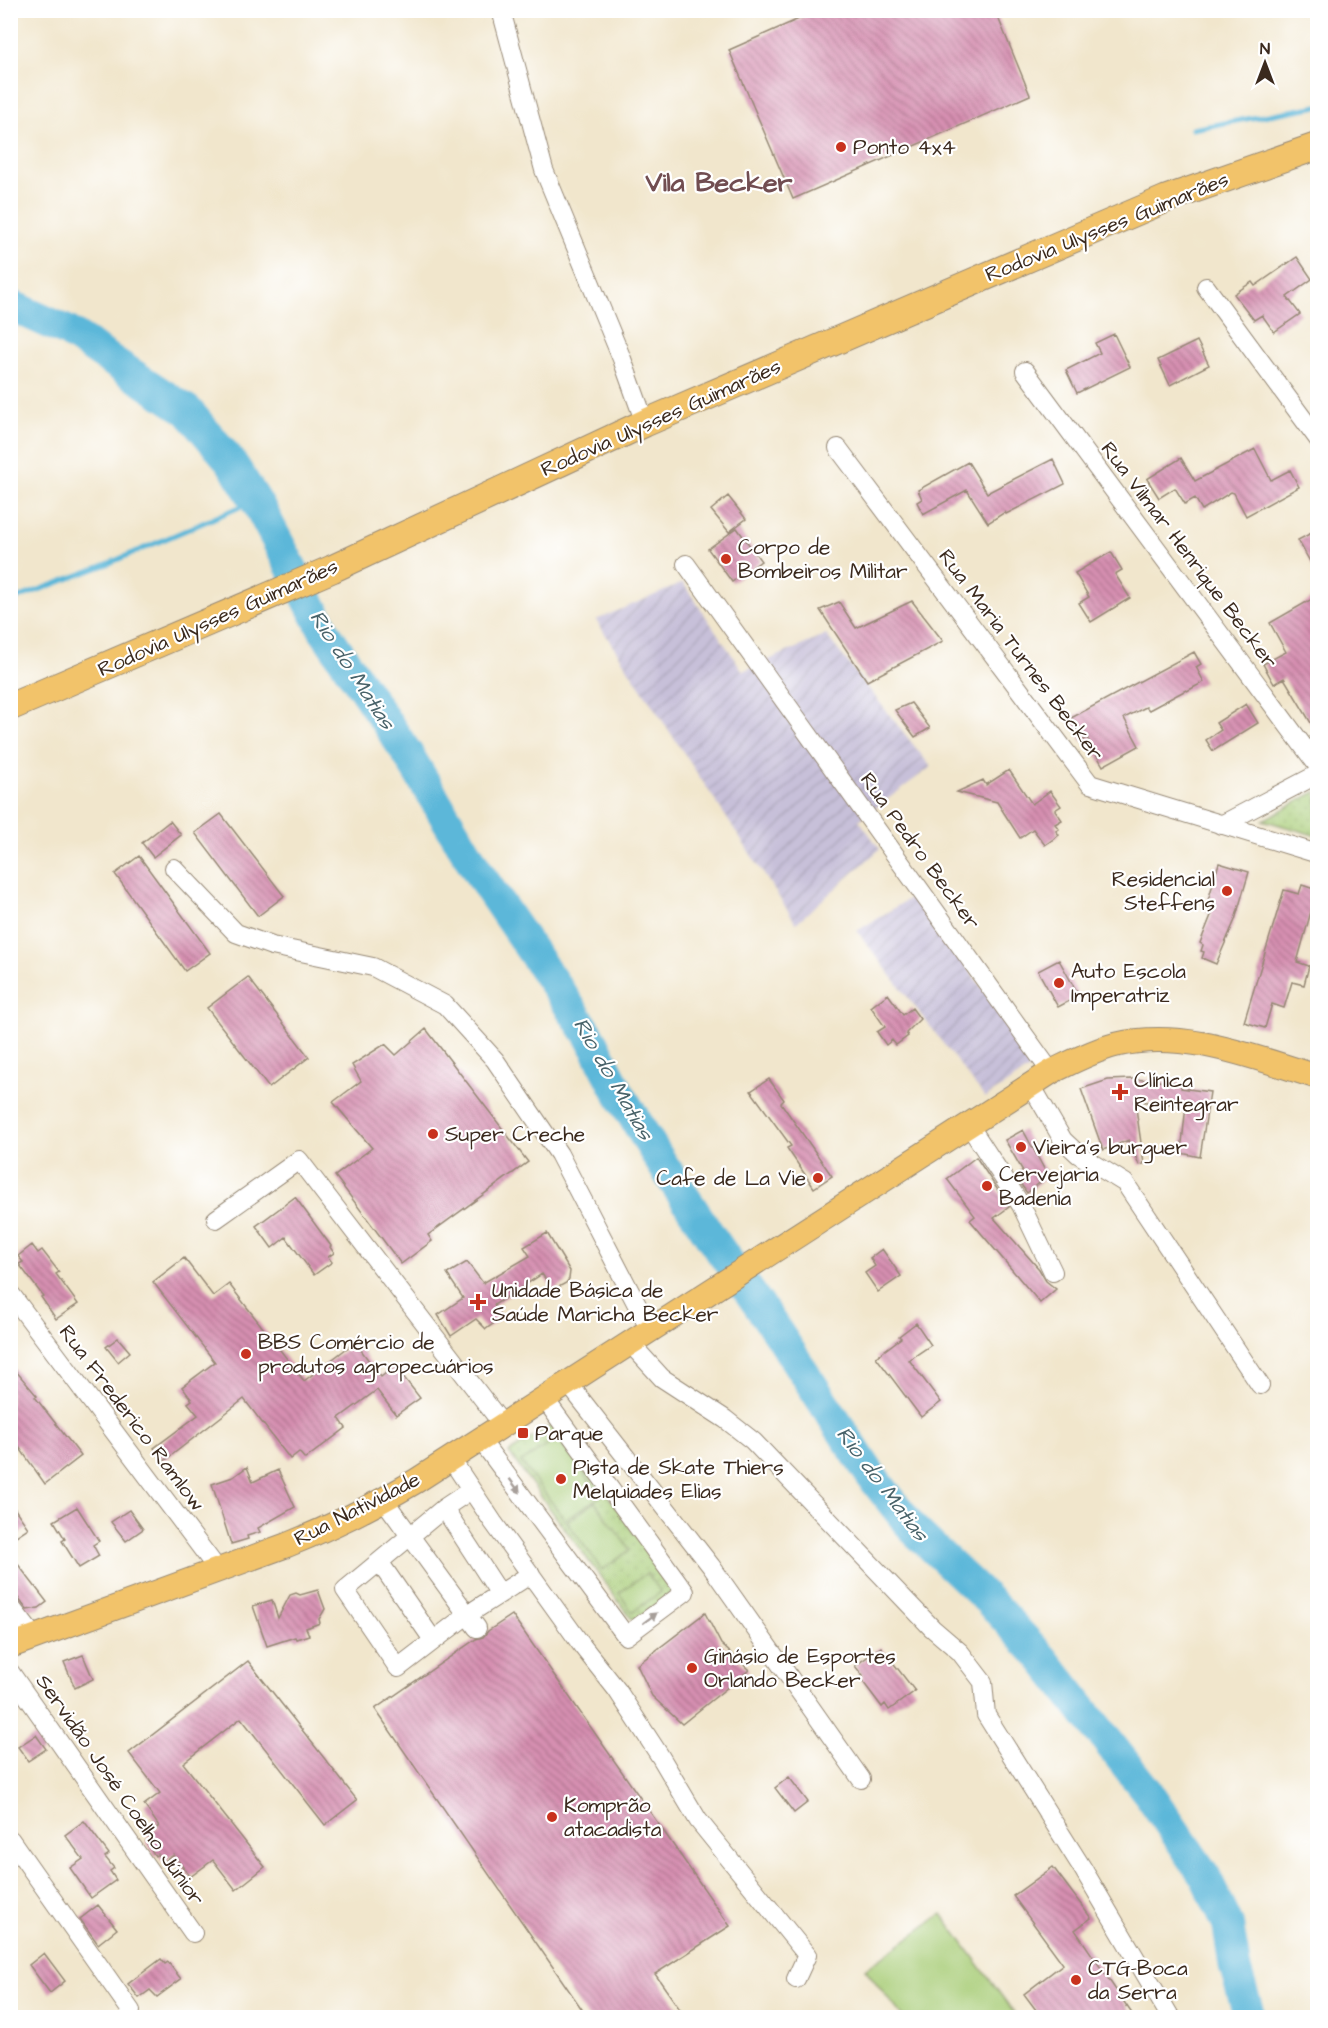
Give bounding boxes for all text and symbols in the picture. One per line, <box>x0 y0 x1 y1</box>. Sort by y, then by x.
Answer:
north arrow <box>1235 33 1295 93</box>
text: N <box>1260 38 1270 60</box>
place label: Ponto 4x4 <box>853 133 956 162</box>
marker: Ponto 4x4 <box>834 140 848 154</box>
district label: Vila Becker <box>645 164 792 202</box>
street label: Rodovia Ulysses Guimarães <box>981 165 1234 291</box>
street label: Rodovia Ulysses Guimarães <box>536 352 787 486</box>
street label: Rua Vilmar Henrique Becker <box>1094 436 1284 675</box>
place label: Corpo de Bombeiros Militar <box>738 533 908 586</box>
street label: Rua Maria Turnes Becker <box>932 543 1111 767</box>
street label: Rodovia Ulysses Guimarães <box>93 552 344 686</box>
marker: Corpo de Bombeiros Militar <box>719 552 733 566</box>
water label: Rio do Matias <box>302 604 403 736</box>
street label: Rua Pedro Becker <box>853 767 987 936</box>
place label: Residencial Steffens <box>1112 865 1215 918</box>
marker: Residencial Steffens <box>1220 884 1234 898</box>
place label: Auto Escola Imperatriz <box>1071 957 1186 1011</box>
marker: Auto Escola Imperatriz <box>1052 976 1066 990</box>
water label: Rio do Matias <box>565 1012 661 1147</box>
place label: Clínica Reintegrar <box>1134 1066 1239 1121</box>
marker: Clínica Reintegrar <box>1111 1083 1129 1101</box>
place label: Super Creche <box>445 1120 585 1150</box>
marker: Super Creche <box>426 1127 440 1141</box>
place label: Vieira's burguer <box>1033 1133 1187 1164</box>
marker: Vieira's burguer <box>1014 1140 1028 1154</box>
place label: Cervejaria Badenia <box>999 1160 1099 1213</box>
place label: Cafe de La Vie <box>656 1164 806 1193</box>
marker: Cafe de La Vie <box>811 1171 825 1185</box>
marker: Cervejaria Badenia <box>980 1179 994 1193</box>
place label: Unidade Básica de Saúde Maricha Becker <box>492 1276 719 1329</box>
marker: Unidade Básica de Saúde Maricha Becker <box>469 1293 487 1311</box>
street label: Rua Frederico Ramlow <box>52 1319 212 1517</box>
place label: BBS Comércio de produtos agropecuários <box>258 1328 494 1383</box>
marker: BBS Comércio de produtos agropecuários <box>239 1347 253 1361</box>
place label: Parque <box>535 1419 603 1448</box>
water label: Rio do Matias <box>829 1420 936 1549</box>
marker: Parque <box>516 1426 530 1440</box>
place label: Pista de Skate Thiers Melquiades Elias <box>573 1453 784 1506</box>
street label: Rua Natividade <box>289 1465 425 1553</box>
marker: Pista de Skate Thiers Melquiades Elias <box>554 1472 568 1486</box>
one-way arrow <box>509 1478 522 1494</box>
one-way arrow <box>642 1612 658 1624</box>
place label: Ginásio de Esportes Orlando Becker <box>704 1642 896 1695</box>
marker: Ginásio de Esportes Orlando Becker <box>685 1661 699 1675</box>
street label: Servidão José Coelho Júnior <box>29 1669 211 1912</box>
place label: Komprão atacadista <box>564 1791 662 1844</box>
marker: Komprão atacadista <box>545 1810 559 1824</box>
place label: CTG-Boca da Serra <box>1088 1954 1188 2007</box>
marker: CTG-Boca da Serra <box>1069 1973 1083 1987</box>

